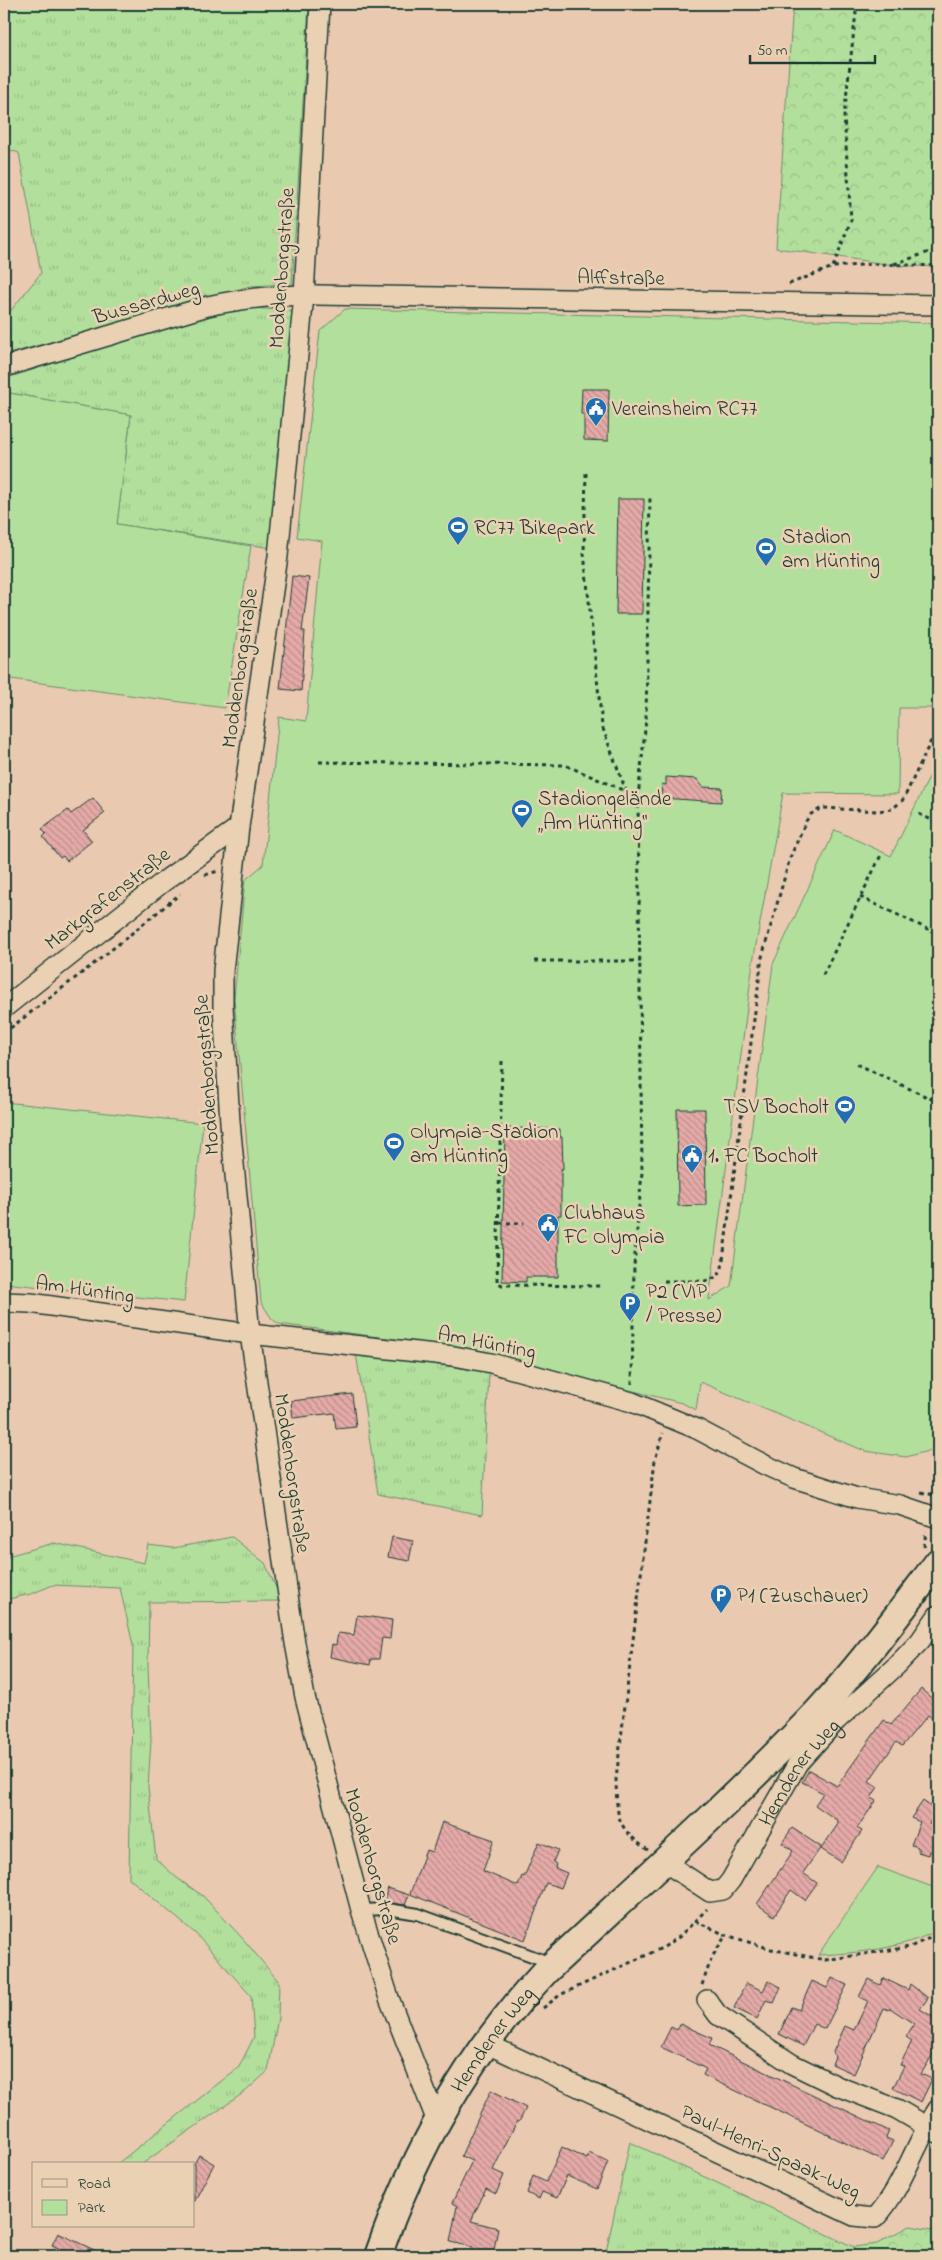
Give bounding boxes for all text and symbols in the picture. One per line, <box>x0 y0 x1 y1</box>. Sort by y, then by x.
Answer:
scale bar <box>750 32 874 64</box>
text: 50 m <box>757 40 788 62</box>
street label: Moddenborgstraße <box>262 186 306 350</box>
street label: Alffstraße <box>577 263 666 295</box>
street label: Bussardweg <box>89 274 204 336</box>
place label: Vereinsheim RC77 <box>611 395 758 425</box>
public building icon: Vereinsheim RC77 <box>584 396 608 427</box>
place label: RC77 Bikepark <box>474 514 596 544</box>
sports icon: RC77 Bikepark <box>446 515 470 546</box>
place label: Stadion am Hünting <box>782 523 880 579</box>
sports icon: Stadion am Hünting <box>754 536 778 567</box>
street label: Moddenborgstraße <box>215 586 269 750</box>
place label: Stadiongelände „Am Hünting“ <box>538 785 672 841</box>
sports icon: Stadiongelände „Am Hünting“ <box>510 798 534 829</box>
street label: Markgrafenstraße <box>39 840 179 960</box>
street label: Moddenborgstraße <box>187 993 231 1156</box>
place label: TSV Bocholt <box>723 1093 829 1123</box>
sports icon: TSV Bocholt <box>833 1094 857 1125</box>
place label: Olympia-Stadion am Hünting <box>410 1118 558 1174</box>
sports icon: Olympia-Stadion am Hünting <box>382 1131 406 1162</box>
place label: 1. FC Bocholt <box>708 1142 818 1172</box>
public building icon: 1. FC Bocholt <box>680 1143 704 1174</box>
place label: Clubhaus FC Olympia <box>563 1199 665 1255</box>
public building icon: Clubhaus FC Olympia <box>536 1212 560 1243</box>
street label: Am Hünting <box>33 1269 136 1315</box>
place label: P2 (VIP / Presse) <box>646 1278 721 1332</box>
parking icon: P2 (VIP / Presse) <box>618 1291 642 1322</box>
street label: Am Hünting <box>434 1320 538 1370</box>
street label: Moddenborgstraße <box>263 1391 317 1556</box>
place label: P1 (Zuschauer) <box>737 1582 868 1612</box>
parking icon: P1 (Zuschauer) <box>709 1583 733 1614</box>
street label: Hemdener Weg <box>752 1713 850 1832</box>
street label: Moddenborgstraße <box>334 1785 409 1949</box>
street label: Hemdener Weg <box>444 1980 544 2099</box>
street label: Paul-Henri-Spaak-Weg <box>674 2098 865 2210</box>
legend <box>32 2162 195 2228</box>
text: Road <box>78 2173 111 2195</box>
text: Park <box>78 2197 106 2219</box>

